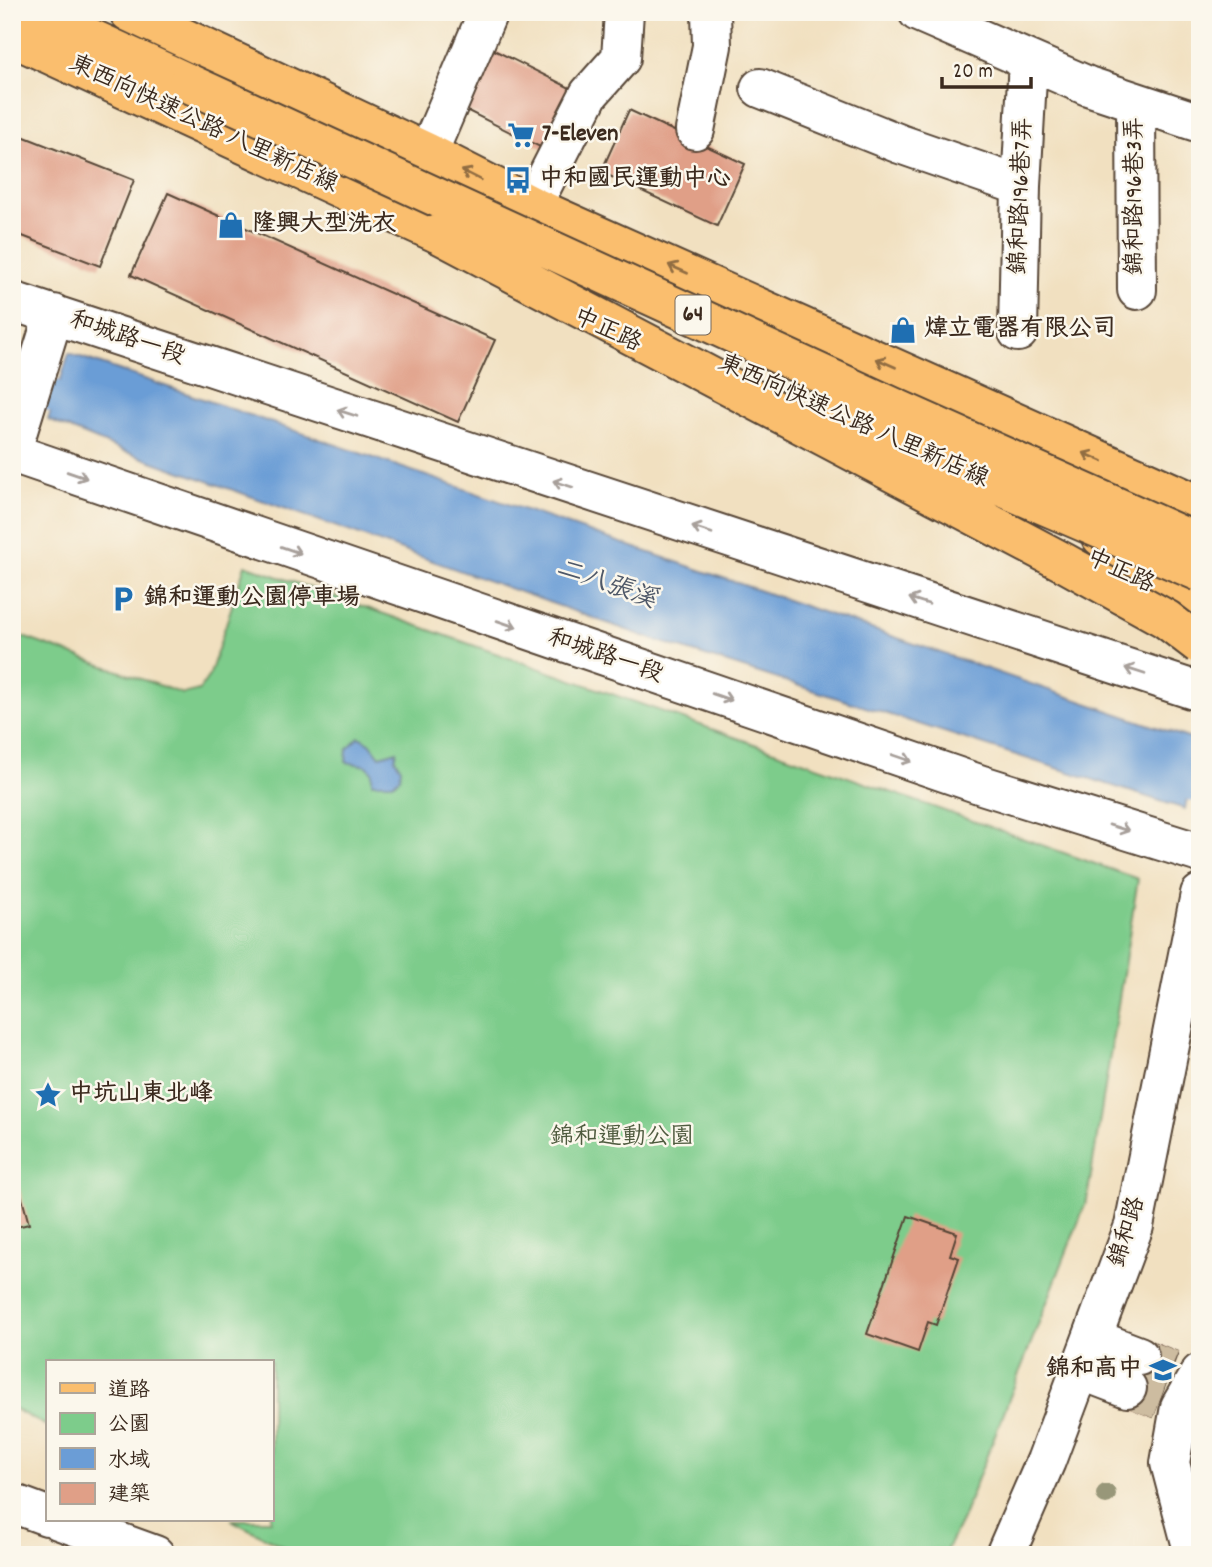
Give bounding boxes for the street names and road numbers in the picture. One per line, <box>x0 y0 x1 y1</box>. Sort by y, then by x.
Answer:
street label: 東西向快速公路 八里新店線 <box>63 48 343 202</box>
street label: 錦和路196巷7弄 <box>1002 117 1042 275</box>
street label: 錦和路196巷3弄 <box>1119 117 1153 275</box>
road number: 64 <box>676 296 710 334</box>
street label: 中正路 <box>567 300 647 362</box>
street label: 和城路一段 <box>65 303 189 375</box>
street label: 東西向快速公路 八里新店線 <box>712 347 994 497</box>
street label: 中正路 <box>1080 541 1160 603</box>
street label: 和城路一段 <box>543 621 667 693</box>
street label: 錦和路 <box>1101 1193 1155 1271</box>

